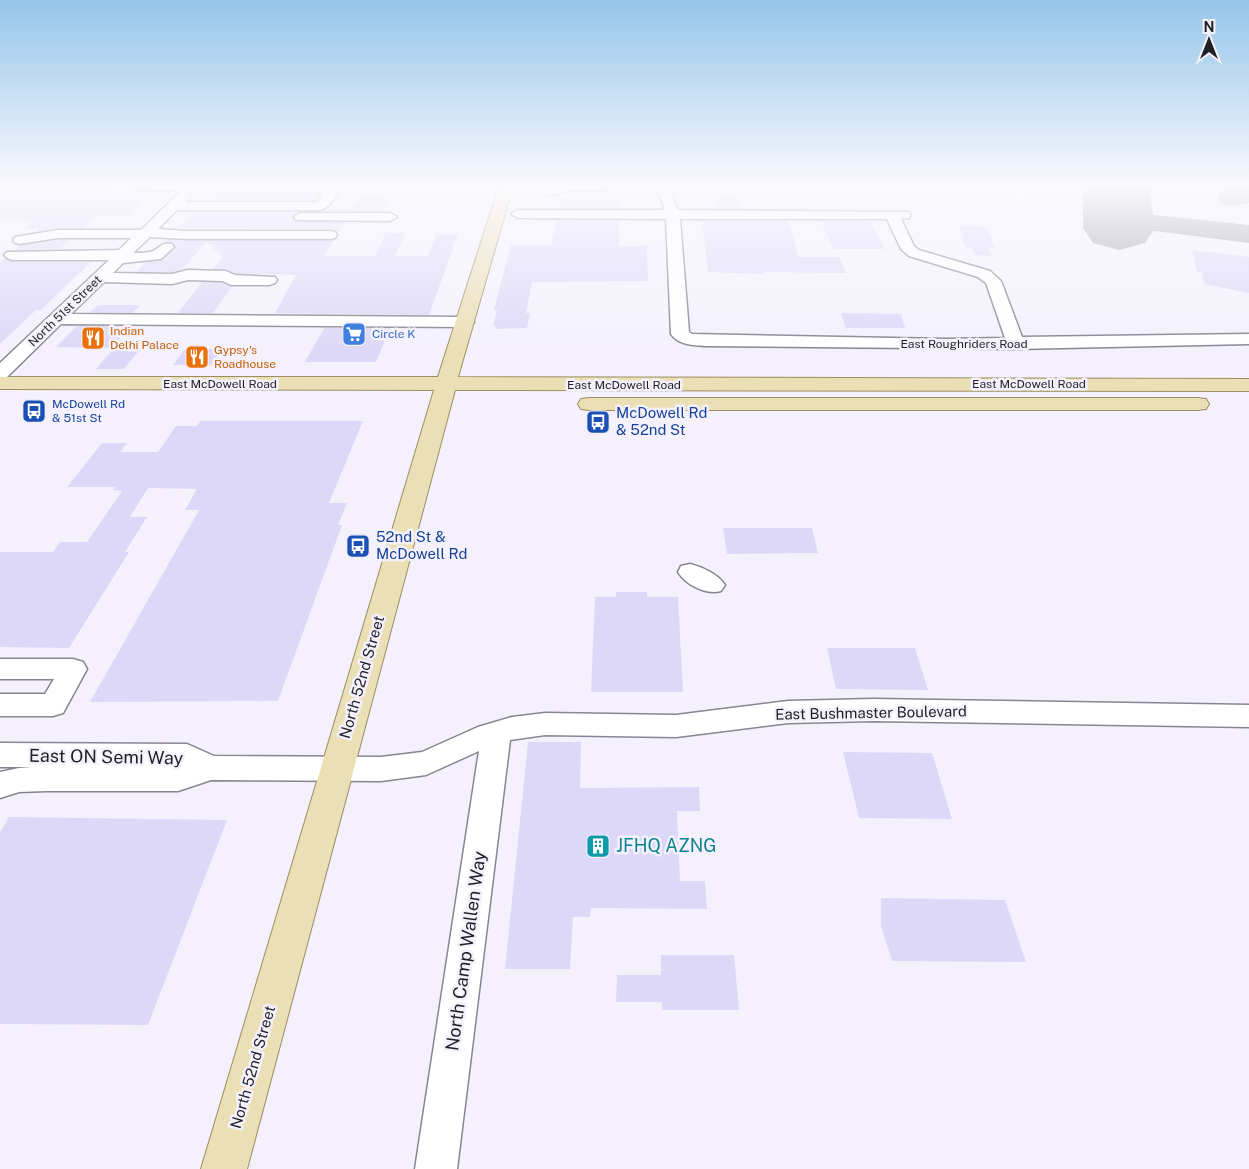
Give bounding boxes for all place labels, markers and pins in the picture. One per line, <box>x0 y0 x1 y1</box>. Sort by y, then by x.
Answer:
supermarket icon: Circle K <box>341 321 367 347</box>
place label: Indian Delhi Palace <box>110 324 179 352</box>
restaurant icon: Indian Delhi Palace <box>80 325 106 351</box>
place label: Circle K <box>372 327 416 341</box>
place label: Gypsy's Roadhouse <box>214 343 276 371</box>
restaurant icon: Gypsy's Roadhouse <box>184 344 210 370</box>
place label: McDowell Rd & 51st St <box>52 397 125 425</box>
bus stop icon: McDowell Rd & 51st St <box>21 398 47 424</box>
place label: McDowell Rd & 52nd St <box>616 404 707 438</box>
bus stop icon: McDowell Rd & 52nd St <box>585 409 611 435</box>
place label: 52nd St & McDowell Rd <box>376 528 467 562</box>
bus stop icon: 52nd St & McDowell Rd <box>345 533 371 559</box>
building icon: JFHQ AZNG <box>585 833 611 859</box>
place label: JFHQ AZNG <box>616 835 716 856</box>

